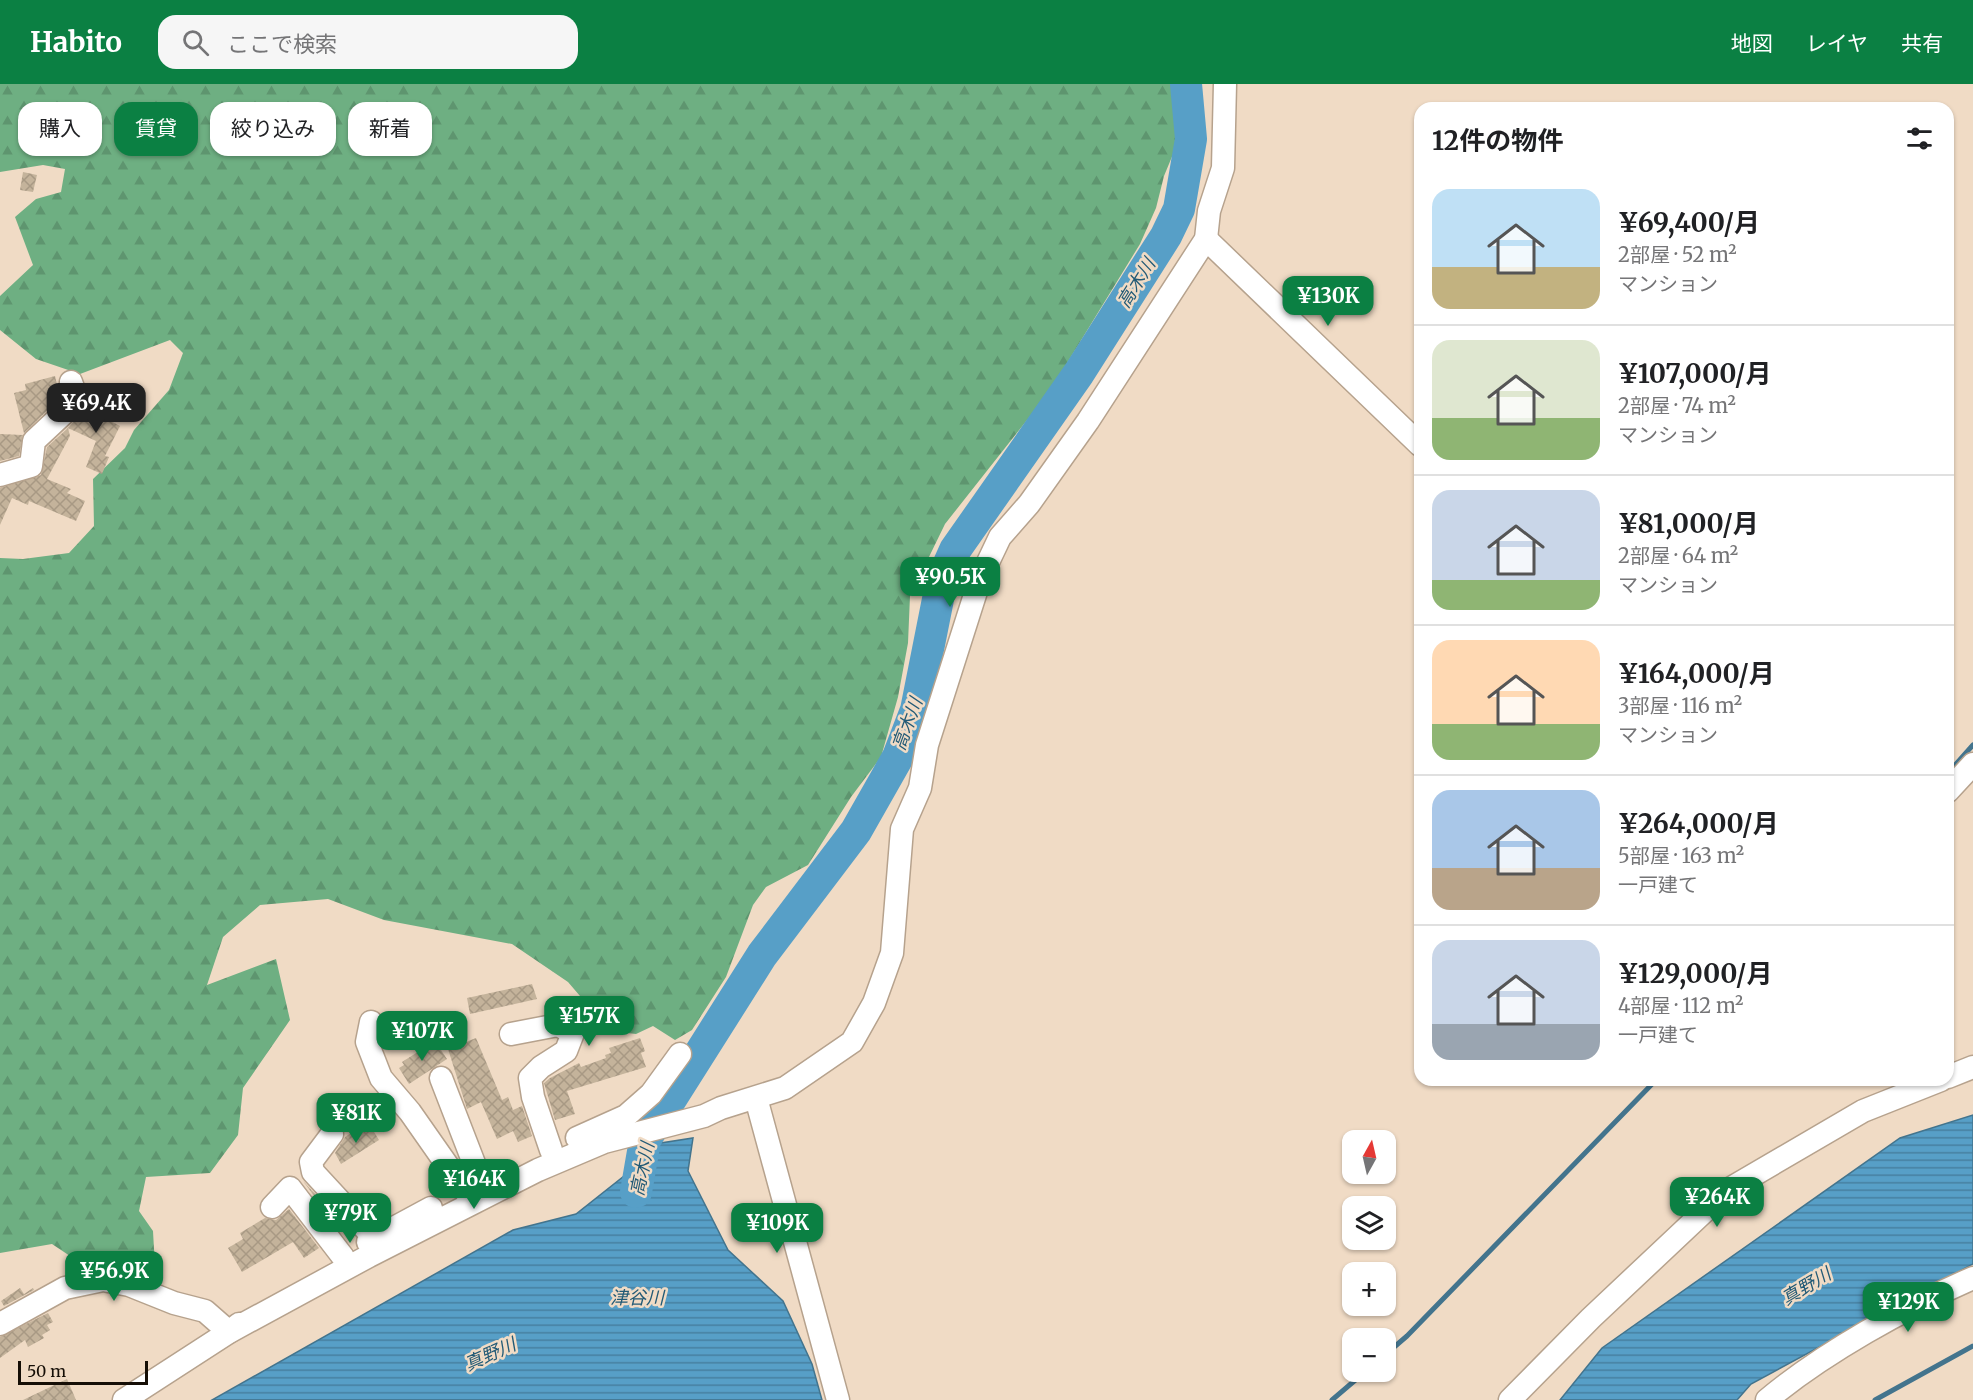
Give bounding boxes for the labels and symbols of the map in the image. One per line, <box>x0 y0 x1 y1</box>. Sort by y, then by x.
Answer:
water label: 高木川 <box>1112 252 1161 312</box>
pin: ¥130K <box>1286 276 1370 327</box>
pin: ¥69.4K <box>47 383 145 434</box>
pin: ¥90.5K <box>901 557 999 608</box>
water label: 高木川 <box>887 693 928 753</box>
pin: ¥157K <box>547 996 631 1047</box>
pin: ¥107K <box>380 1011 464 1062</box>
pin: ¥81K <box>320 1093 392 1144</box>
north arrow <box>1342 1130 1396 1184</box>
water label: 高木川 <box>625 1138 659 1198</box>
pin: ¥164K <box>432 1159 516 1210</box>
pin: ¥264K <box>1675 1177 1759 1228</box>
pin: ¥79K <box>314 1193 386 1244</box>
pin: ¥109K <box>735 1203 819 1254</box>
pin: ¥56.9K <box>65 1251 163 1302</box>
water label: 真野川 <box>1777 1261 1837 1310</box>
pin: ¥129K <box>1866 1282 1950 1333</box>
water label: 津谷川 <box>610 1286 666 1309</box>
water label: 真野川 <box>461 1332 521 1375</box>
scale bar <box>18 1358 148 1386</box>

